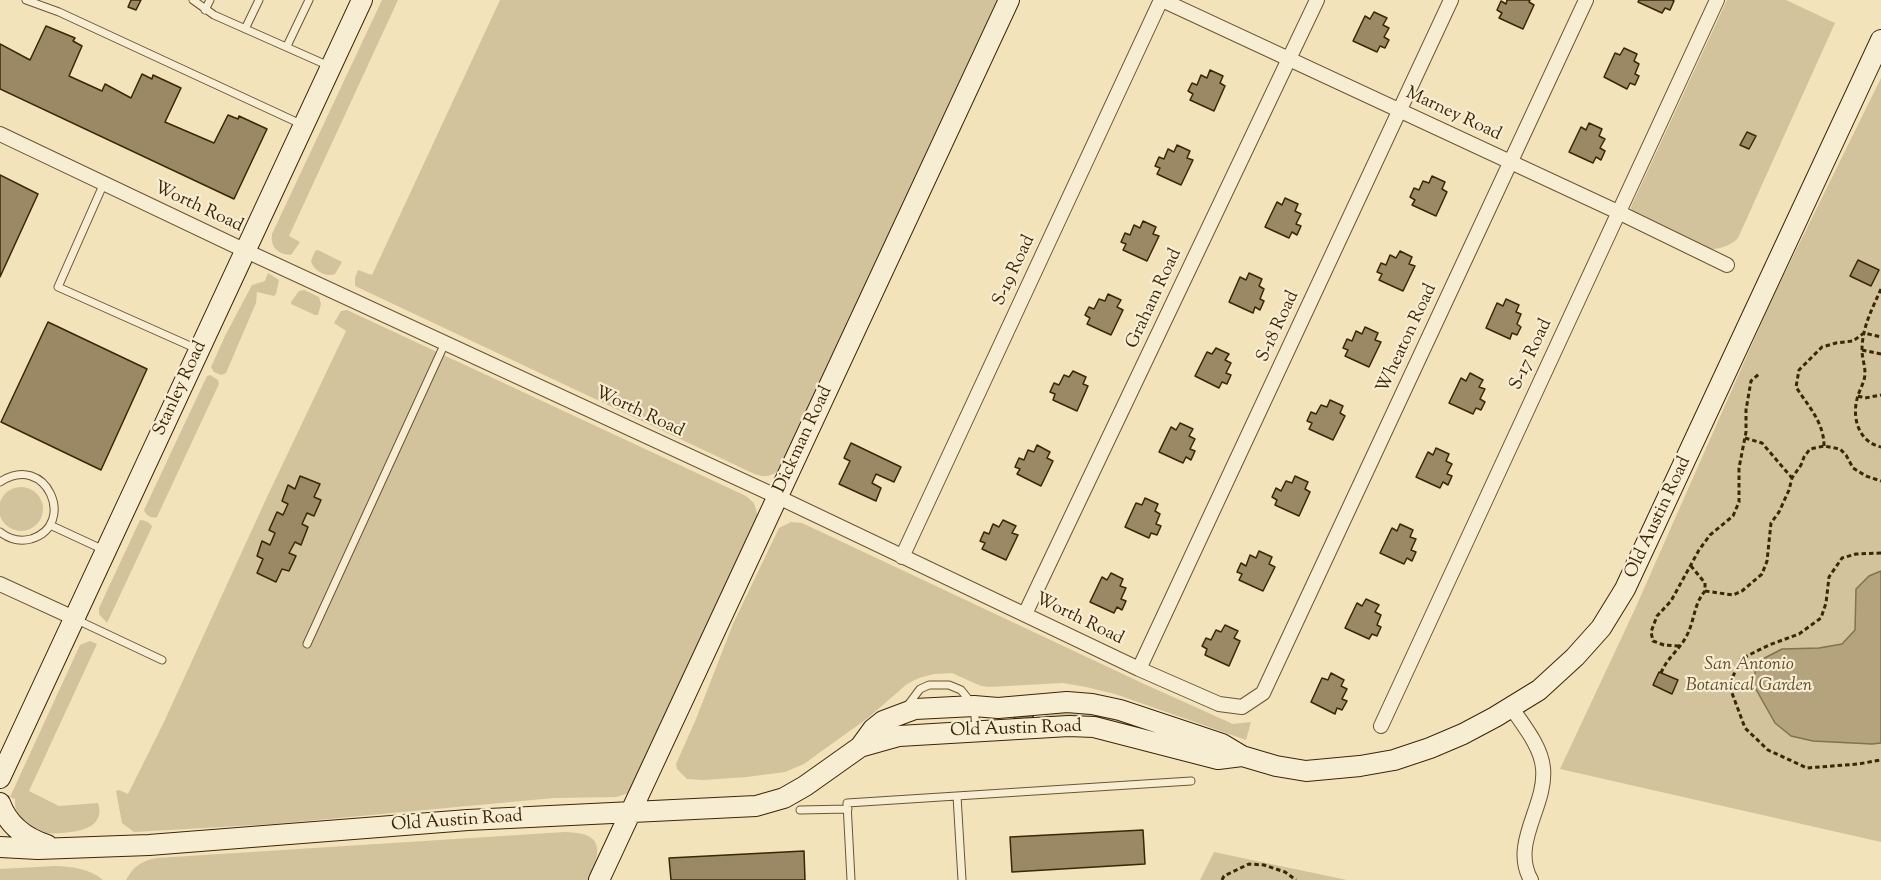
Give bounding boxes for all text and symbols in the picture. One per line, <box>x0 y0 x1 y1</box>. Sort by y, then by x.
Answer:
street label: Marney Road <box>1402 83 1504 147</box>
street label: Worth Road <box>150 178 246 238</box>
street label: S-19 Road <box>989 232 1041 310</box>
street label: Graham Road <box>1122 246 1188 352</box>
street label: Wheaton Road <box>1373 281 1443 397</box>
street label: S-18 Road <box>1253 288 1305 366</box>
street label: S-17 Road <box>1506 316 1558 394</box>
street label: Stanley Road <box>150 338 212 440</box>
street label: Worth Road <box>591 383 687 443</box>
street label: Dickman Road <box>770 383 838 497</box>
street label: Old Austin Road <box>1621 454 1697 582</box>
street label: Worth Road <box>1031 589 1127 651</box>
park label: San Antonio Botanical Garden <box>1686 655 1812 698</box>
street label: Old Austin Road <box>950 717 1082 743</box>
street label: Old Austin Road <box>390 807 524 837</box>

